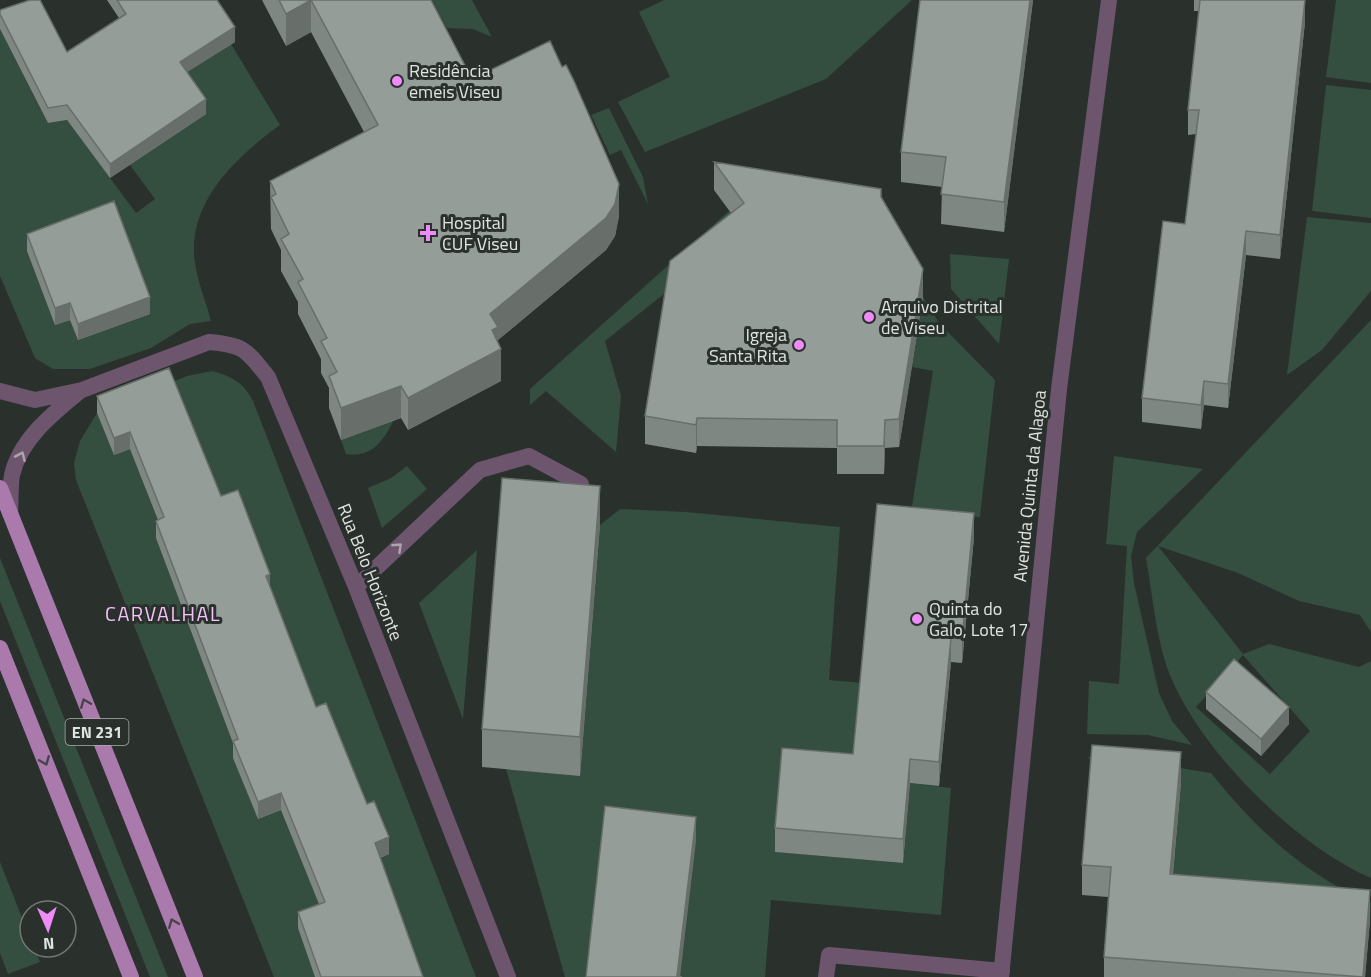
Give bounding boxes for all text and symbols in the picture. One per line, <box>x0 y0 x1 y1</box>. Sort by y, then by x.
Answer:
place label: Residência emeis Viseu <box>409 57 500 105</box>
marker: Residência emeis Viseu <box>390 74 404 88</box>
place label: Hospital CUF Viseu <box>442 209 518 257</box>
marker: Hospital CUF Viseu <box>419 224 437 242</box>
place label: Arquivo Distrital de Viseu <box>881 293 1003 341</box>
marker: Arquivo Distrital de Viseu <box>862 310 876 324</box>
place label: Igreja Santa Rita <box>709 321 787 369</box>
marker: Igreja Santa Rita <box>792 338 806 352</box>
street label: Avenida Quinta da Alagoa <box>1006 389 1053 583</box>
one-way arrow <box>13 452 25 463</box>
street label: Rua Belo Horizonte <box>331 499 410 644</box>
one-way arrow <box>392 543 402 554</box>
place label: Quinta do Galo, Lote 17 <box>929 595 1028 643</box>
district label: CARVALHAL <box>105 598 221 629</box>
marker: Quinta do Galo, Lote 17 <box>910 612 924 626</box>
one-way arrow <box>80 698 92 709</box>
road number: EN 231 <box>66 719 128 745</box>
one-way arrow <box>38 754 50 765</box>
north arrow <box>18 899 78 959</box>
one-way arrow <box>168 918 180 929</box>
text: N <box>43 932 55 956</box>

